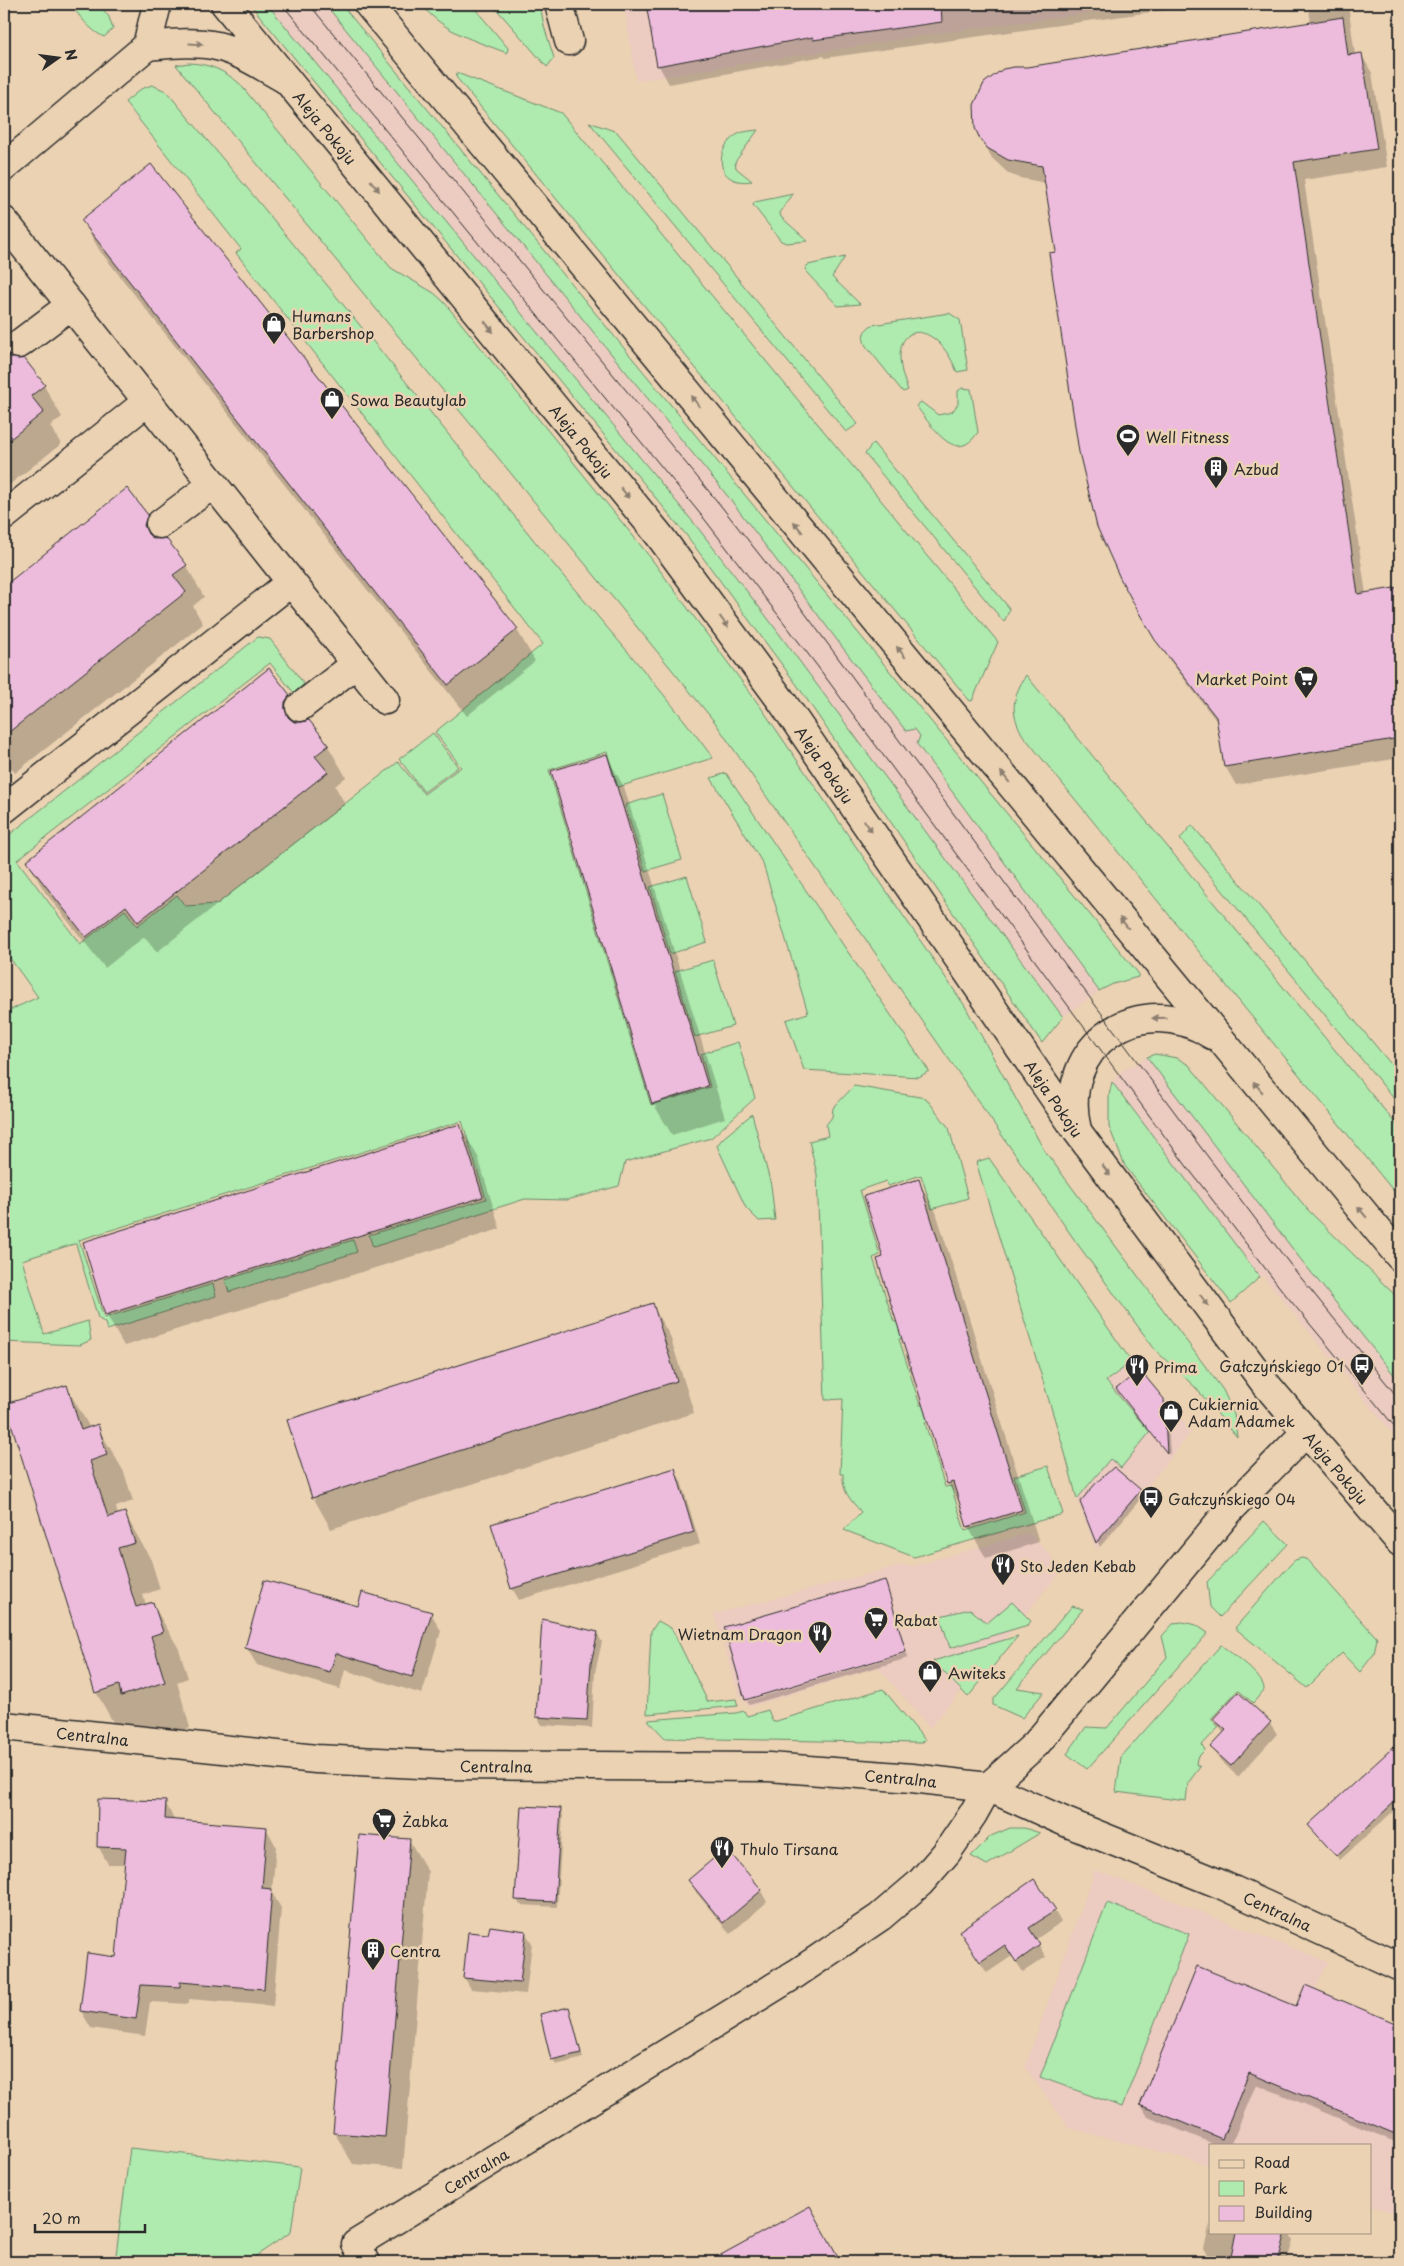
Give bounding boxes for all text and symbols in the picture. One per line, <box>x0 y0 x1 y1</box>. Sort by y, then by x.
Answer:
north arrow <box>32 32 82 82</box>
one-way arrow <box>188 40 204 48</box>
text: N <box>60 47 83 63</box>
street label: Aleja Pokoju <box>288 85 363 169</box>
one-way arrow <box>369 180 380 193</box>
place label: Humans Barbershop <box>292 304 374 344</box>
shop icon: Humans Barbershop <box>261 311 287 345</box>
one-way arrow <box>484 320 495 333</box>
shop icon: Sowa Beautylab <box>319 386 345 420</box>
place label: Sowa Beautylab <box>350 388 466 411</box>
one-way arrow <box>689 395 700 408</box>
street label: Aleja Pokoju <box>545 399 619 483</box>
sports icon: Well Fitness <box>1115 423 1141 457</box>
place label: Well Fitness <box>1146 425 1229 448</box>
building icon: Azbud <box>1203 455 1229 489</box>
place label: Azbud <box>1234 457 1279 480</box>
one-way arrow <box>620 487 631 500</box>
one-way arrow <box>793 520 804 533</box>
one-way arrow <box>719 615 729 629</box>
one-way arrow <box>896 646 907 659</box>
supermarket icon: Market Point <box>1293 665 1319 699</box>
place label: Market Point <box>1196 667 1288 690</box>
street label: Aleja Pokoju <box>790 721 860 808</box>
one-way arrow <box>999 771 1010 784</box>
one-way arrow <box>863 820 873 833</box>
one-way arrow <box>1119 917 1130 929</box>
one-way arrow <box>1150 1014 1166 1022</box>
street label: Aleja Pokoju <box>1020 1055 1089 1142</box>
one-way arrow <box>1253 1080 1264 1093</box>
one-way arrow <box>1101 1163 1111 1177</box>
one-way arrow <box>1357 1205 1368 1218</box>
one-way arrow <box>1198 1293 1209 1306</box>
bus stop icon: Gałczyńskiego 01 <box>1349 1352 1375 1386</box>
restaurant icon: Prima <box>1124 1353 1150 1387</box>
place label: Gałczyńskiego 01 <box>1219 1354 1344 1377</box>
place label: Prima <box>1154 1355 1198 1378</box>
place label: Cukiernia Adam Adamek <box>1188 1392 1295 1432</box>
shop icon: Cukiernia Adam Adamek <box>1158 1399 1184 1433</box>
street label: Aleja Pokoju <box>1299 1426 1374 1509</box>
bus stop icon: Gałczyńskiego 04 <box>1138 1485 1164 1519</box>
place label: Gałczyńskiego 04 <box>1168 1487 1296 1510</box>
restaurant icon: Sto Jeden Kebab <box>990 1552 1016 1586</box>
place label: Sto Jeden Kebab <box>1020 1554 1136 1577</box>
supermarket icon: Rabat <box>863 1606 889 1640</box>
place label: Rabat <box>894 1608 938 1631</box>
restaurant icon: Wietnam Dragon <box>807 1620 833 1654</box>
place label: Wietnam Dragon <box>678 1622 802 1645</box>
shop icon: Awiteks <box>917 1659 943 1693</box>
place label: Awiteks <box>948 1661 1006 1684</box>
street label: Centralna <box>55 1720 131 1751</box>
street label: Centralna <box>460 1754 533 1777</box>
street label: Centralna <box>864 1763 939 1792</box>
supermarket icon: Żabka <box>371 1807 397 1841</box>
place label: Żabka <box>402 1809 449 1832</box>
restaurant icon: Thulo Tirsana <box>709 1835 735 1869</box>
place label: Thulo Tirsana <box>740 1837 839 1860</box>
street label: Centralna <box>1240 1885 1316 1937</box>
building icon: Centra <box>360 1937 386 1971</box>
place label: Centra <box>390 1939 441 1962</box>
street label: Centralna <box>439 2141 513 2199</box>
legend <box>1209 2144 1372 2234</box>
text: Road <box>1254 2150 1290 2173</box>
text: Park <box>1254 2176 1288 2199</box>
text: Building <box>1254 2200 1313 2223</box>
scale bar <box>35 2201 145 2233</box>
text: 20 m <box>42 2206 81 2229</box>

